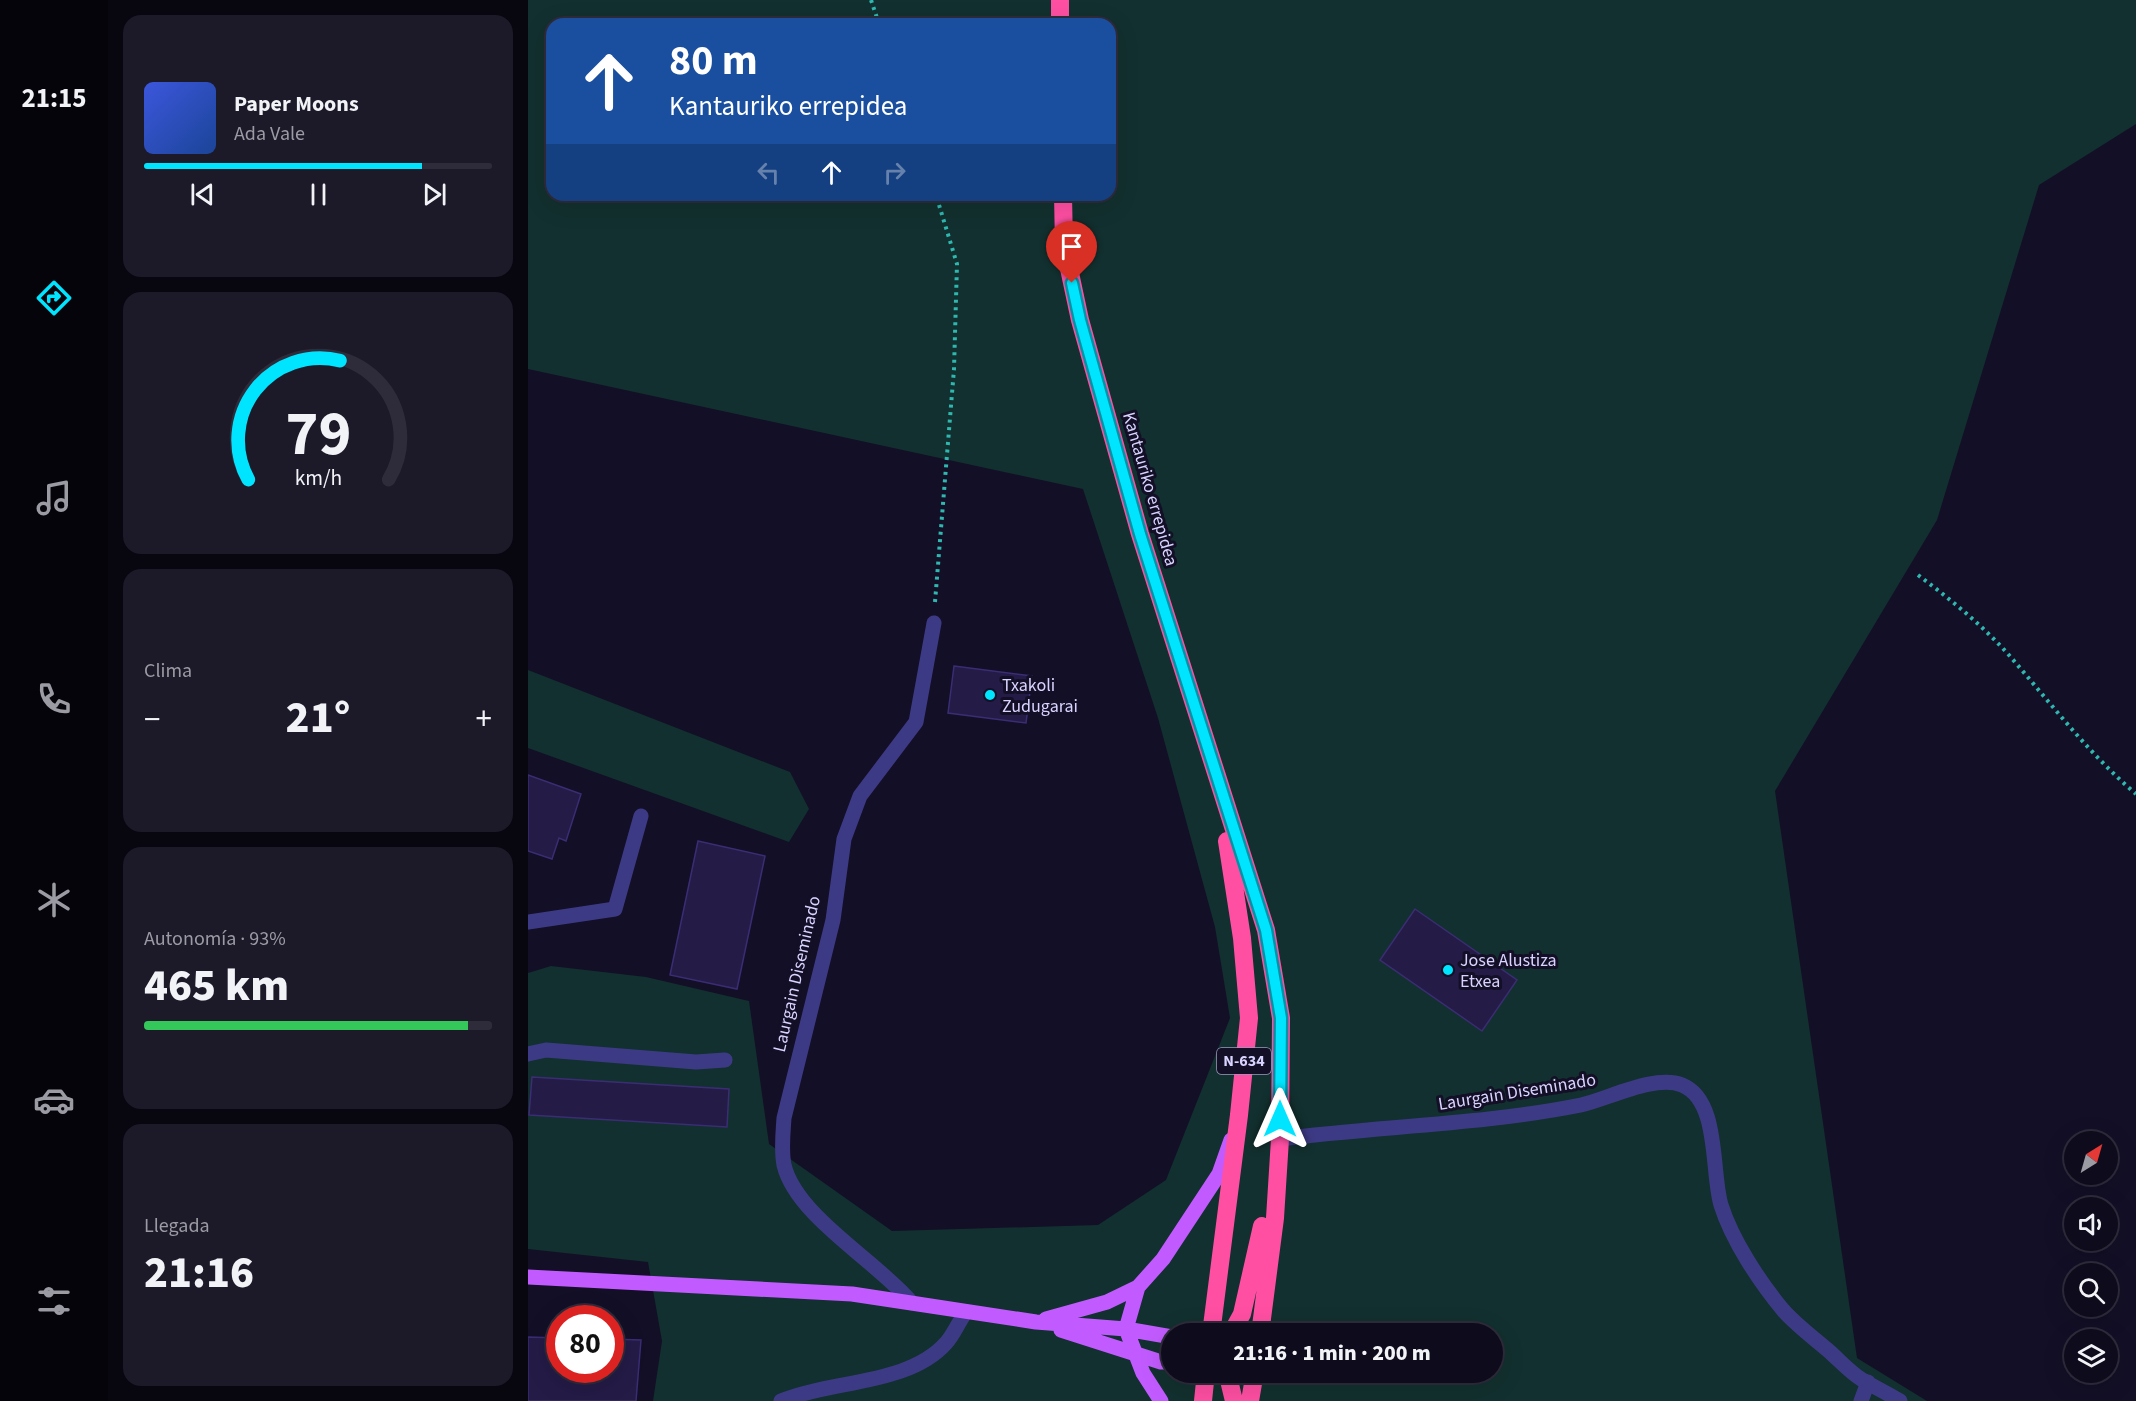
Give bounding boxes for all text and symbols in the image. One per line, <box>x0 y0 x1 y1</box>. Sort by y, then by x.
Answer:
text: 80 m <box>669 31 758 91</box>
icon: ahead <box>570 42 648 120</box>
text: 21:15 <box>21 79 87 118</box>
text: Kantauriko errepidea <box>669 87 907 126</box>
text: Paper Moons <box>234 88 359 120</box>
text: Ada Vale <box>234 120 305 148</box>
icon: left <box>752 156 785 189</box>
icon: ahead <box>815 156 848 189</box>
icon: right <box>878 156 911 189</box>
icon: previous <box>186 178 219 211</box>
icon: pause <box>302 178 335 211</box>
icon: next <box>418 178 451 211</box>
pin <box>1046 221 1097 283</box>
icon: arrive <box>1055 230 1088 263</box>
icon: directions <box>33 277 75 319</box>
text: 79 <box>285 390 351 479</box>
street label: Kantauriko errepidea <box>1116 409 1184 569</box>
text: km/h <box>294 464 342 495</box>
icon: music <box>33 477 75 519</box>
text: Clima <box>144 657 192 685</box>
place label: Txakoli Zudugarai <box>1002 673 1078 719</box>
icon: phone <box>33 678 75 720</box>
text: 21° <box>286 686 350 750</box>
marker: Txakoli Zudugarai <box>983 688 997 702</box>
text: − <box>144 696 160 743</box>
text: + <box>476 696 492 743</box>
icon: climate <box>33 879 75 921</box>
street label: Laurgain Diseminado <box>767 894 827 1054</box>
text: Autonomía · 93% <box>144 925 286 953</box>
place label: Jose Alustiza Etxea <box>1460 948 1557 994</box>
text: 465 km <box>144 954 289 1018</box>
marker: Jose Alustiza Etxea <box>1441 963 1455 977</box>
road number: N-634 <box>1217 1048 1271 1074</box>
street label: Laurgain Diseminado <box>1436 1067 1598 1117</box>
icon: car <box>33 1079 75 1121</box>
position arrow <box>1248 1087 1312 1151</box>
north arrow <box>2064 1131 2118 1185</box>
map controls <box>2064 1131 2118 1383</box>
button: sound <box>2064 1197 2118 1251</box>
text: Llegada <box>144 1212 210 1240</box>
text: 21:16 <box>144 1241 254 1305</box>
button: search <box>2064 1263 2118 1317</box>
icon: filters <box>33 1280 75 1322</box>
speed limit sign: 80 <box>546 1305 624 1383</box>
button: layers <box>2064 1329 2118 1383</box>
text: 21:16 · 1 min · 200 m <box>1233 1337 1431 1369</box>

